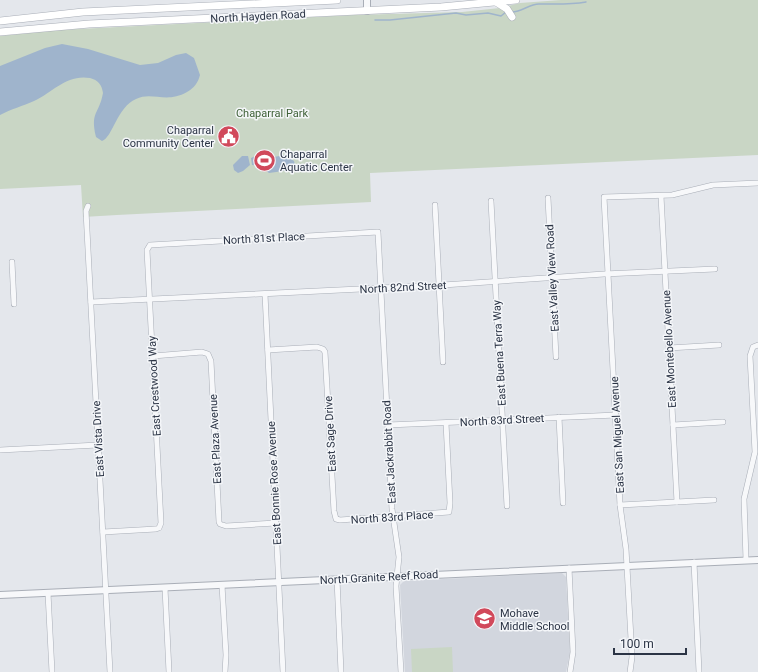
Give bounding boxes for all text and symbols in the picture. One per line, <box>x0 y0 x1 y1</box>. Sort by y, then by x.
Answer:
street label: North Hayden Road <box>210 8 306 25</box>
park label: Chaparral Park <box>236 107 309 120</box>
public building icon: Chaparral Community Center <box>216 123 242 149</box>
place label: Chaparral Community Center <box>123 124 214 150</box>
sports icon: Chaparral Aquatic Center <box>251 147 277 173</box>
place label: Chaparral Aquatic Center <box>280 148 353 174</box>
street label: East Valley View Road <box>543 224 562 332</box>
street label: North 81st Place <box>223 230 306 247</box>
street label: North 82nd Street <box>359 279 447 296</box>
street label: East Montebello Avenue <box>660 290 679 408</box>
street label: East Buena Terra Way <box>490 299 509 406</box>
street label: East Crestwood Way <box>145 335 164 437</box>
street label: East San Miguel Avenue <box>608 376 627 494</box>
street label: East Plaza Avenue <box>207 394 224 484</box>
street label: East Sage Drive <box>322 395 339 472</box>
street label: East Vista Drive <box>90 400 107 478</box>
street label: East Jackrabbit Road <box>380 400 399 504</box>
street label: North 83rd Street <box>460 412 545 429</box>
street label: East Bonnie Rose Avenue <box>265 421 284 545</box>
street label: North 83rd Place <box>350 508 434 527</box>
street label: North Granite Reef Road <box>319 568 439 587</box>
school or university icon: Mohave Middle School <box>472 606 498 632</box>
place label: Mohave Middle School <box>500 607 570 633</box>
scale bar <box>614 630 686 656</box>
text: 100 m <box>620 637 654 651</box>

